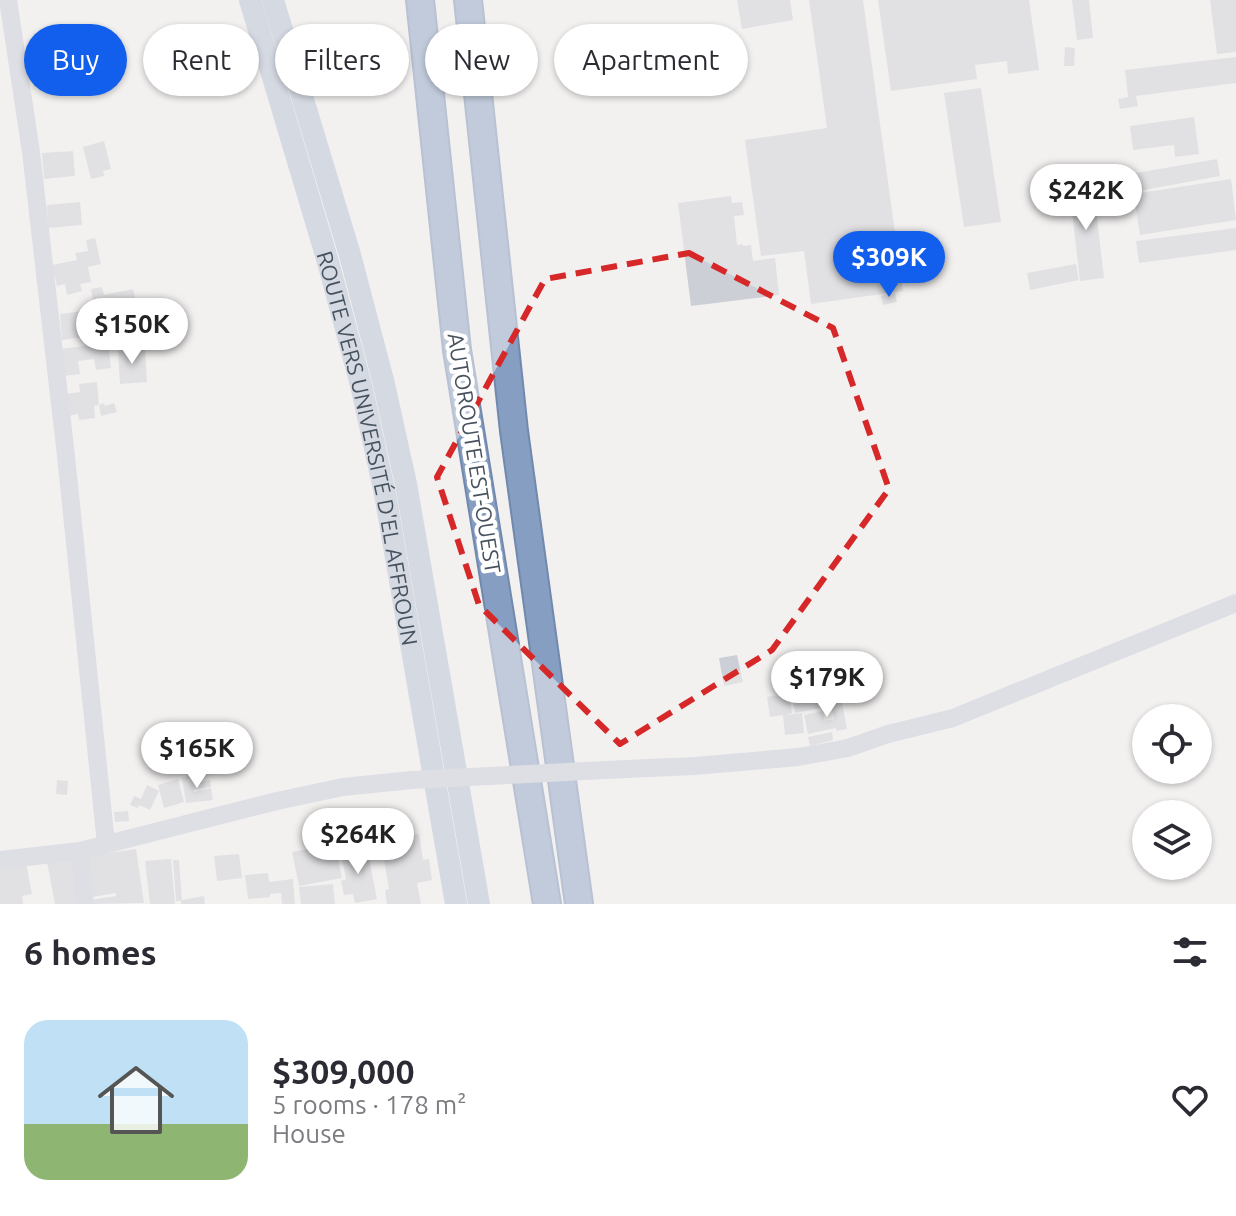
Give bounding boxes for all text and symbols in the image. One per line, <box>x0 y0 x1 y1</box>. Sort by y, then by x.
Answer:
chip: Buy <box>24 24 127 96</box>
chip: Rent <box>143 24 259 96</box>
chip: Filters <box>275 24 409 96</box>
chip: New <box>425 24 538 96</box>
chip: Apartment <box>554 24 748 96</box>
pin: $242K <box>1030 164 1142 232</box>
text: $242K <box>1048 175 1124 204</box>
pin: $309K <box>833 231 945 299</box>
text: $309K <box>851 242 927 271</box>
street label: ROUTE VERS UNIVERSITÉ D'EL AFFROUN <box>313 248 423 647</box>
pin: $150K <box>76 298 188 366</box>
text: $150K <box>94 309 170 338</box>
street label: AUTOROUTE EST-OUEST <box>444 331 506 575</box>
pin: $179K <box>771 651 883 719</box>
text: $179K <box>789 662 865 691</box>
map controls <box>1132 704 1212 880</box>
button: locate <box>1132 704 1212 784</box>
pin: $165K <box>141 722 253 790</box>
text: $165K <box>159 733 235 762</box>
button: layers <box>1132 800 1212 880</box>
pin: $264K <box>302 808 414 876</box>
text: $264K <box>320 819 396 848</box>
icon: filters <box>1168 930 1212 974</box>
text: 6 homes <box>24 933 157 971</box>
icon: home <box>88 1052 184 1148</box>
text: $309,000 <box>272 1052 415 1090</box>
icon: heart <box>1168 1078 1212 1122</box>
text: 5 rooms · 178 m² <box>272 1090 467 1119</box>
text: House <box>272 1119 346 1148</box>

